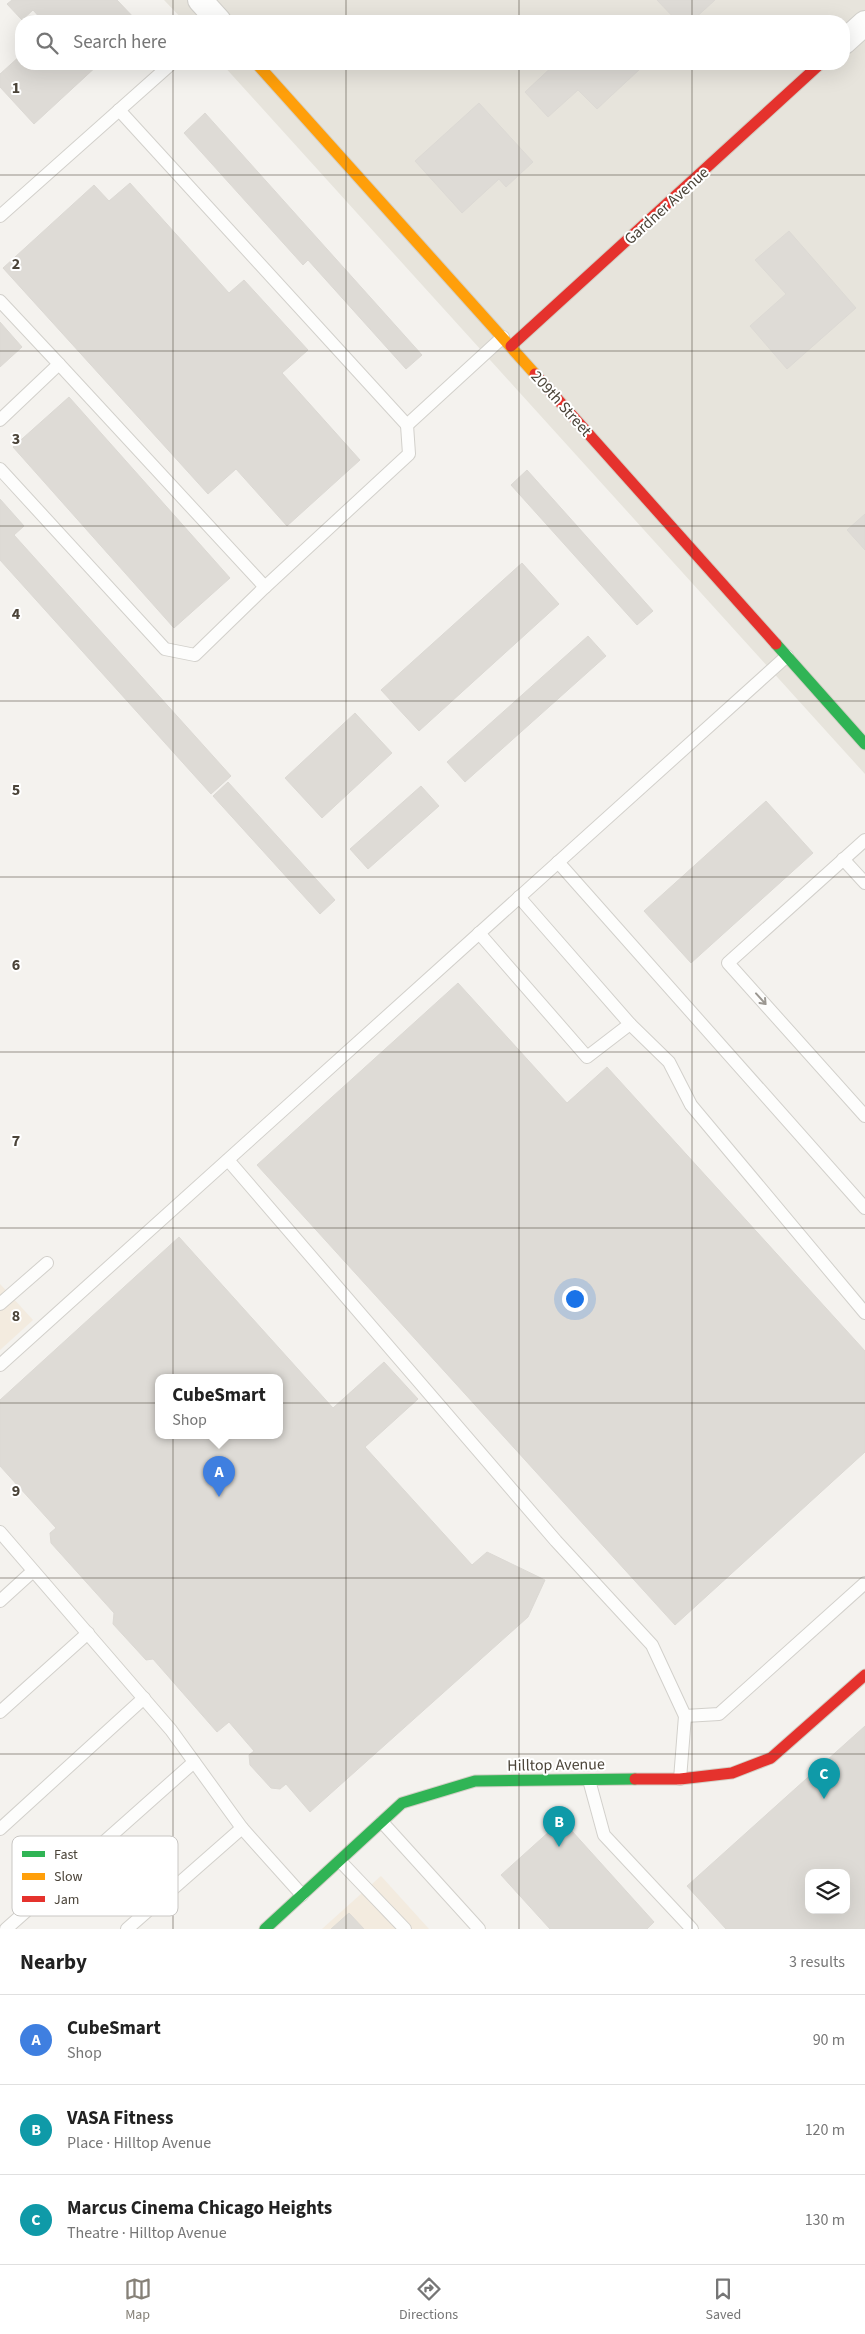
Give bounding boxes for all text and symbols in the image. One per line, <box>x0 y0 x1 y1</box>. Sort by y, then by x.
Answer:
search box <box>15 15 850 70</box>
icon: search <box>33 29 61 57</box>
text: Search here <box>73 29 167 56</box>
text: 1 <box>12 77 20 99</box>
street label: Gardner Avenue <box>620 162 714 250</box>
text: 2 <box>12 253 20 275</box>
street label: 209th Street <box>526 366 597 442</box>
text: 3 <box>12 428 20 450</box>
text: 4 <box>12 603 21 625</box>
text: 5 <box>12 779 20 801</box>
text: 6 <box>12 954 20 976</box>
one-way arrow <box>755 993 767 1006</box>
text: 7 <box>12 1130 20 1152</box>
your location <box>562 1286 588 1312</box>
text: 8 <box>12 1305 20 1327</box>
popup <box>155 1374 283 1439</box>
text: CubeSmart <box>172 1382 266 1409</box>
text: Shop <box>172 1409 207 1431</box>
pin: A <box>203 1456 235 1497</box>
text: 9 <box>12 1480 20 1502</box>
street label: Hilltop Avenue <box>507 1753 605 1777</box>
pin: C <box>808 1758 840 1799</box>
pin: B <box>543 1806 575 1847</box>
legend <box>12 1836 178 1916</box>
text: Fast <box>54 1845 78 1865</box>
text: Slow <box>54 1867 83 1887</box>
map controls <box>805 1869 850 1914</box>
button: layers <box>805 1869 850 1914</box>
text: Jam <box>54 1890 79 1910</box>
text: Nearby <box>20 1947 87 1977</box>
text: 3 results <box>789 1951 845 1973</box>
text: CubeSmart <box>67 2015 161 2042</box>
text: A <box>31 2029 41 2051</box>
text: 90 m <box>813 2029 845 2051</box>
text: Shop <box>67 2042 102 2064</box>
text: VASA Fitness <box>67 2105 173 2132</box>
text: B <box>31 2119 41 2141</box>
text: 120 m <box>805 2119 845 2141</box>
text: Place · Hilltop Avenue <box>67 2132 211 2154</box>
text: Marcus Cinema Chicago Heights <box>67 2195 332 2222</box>
text: C <box>31 2209 41 2231</box>
text: 130 m <box>805 2209 845 2231</box>
text: Theatre · Hilltop Avenue <box>67 2222 227 2244</box>
tab: Map <box>124 2275 152 2325</box>
tab: Directions <box>399 2275 458 2325</box>
tab: Saved <box>706 2275 741 2325</box>

